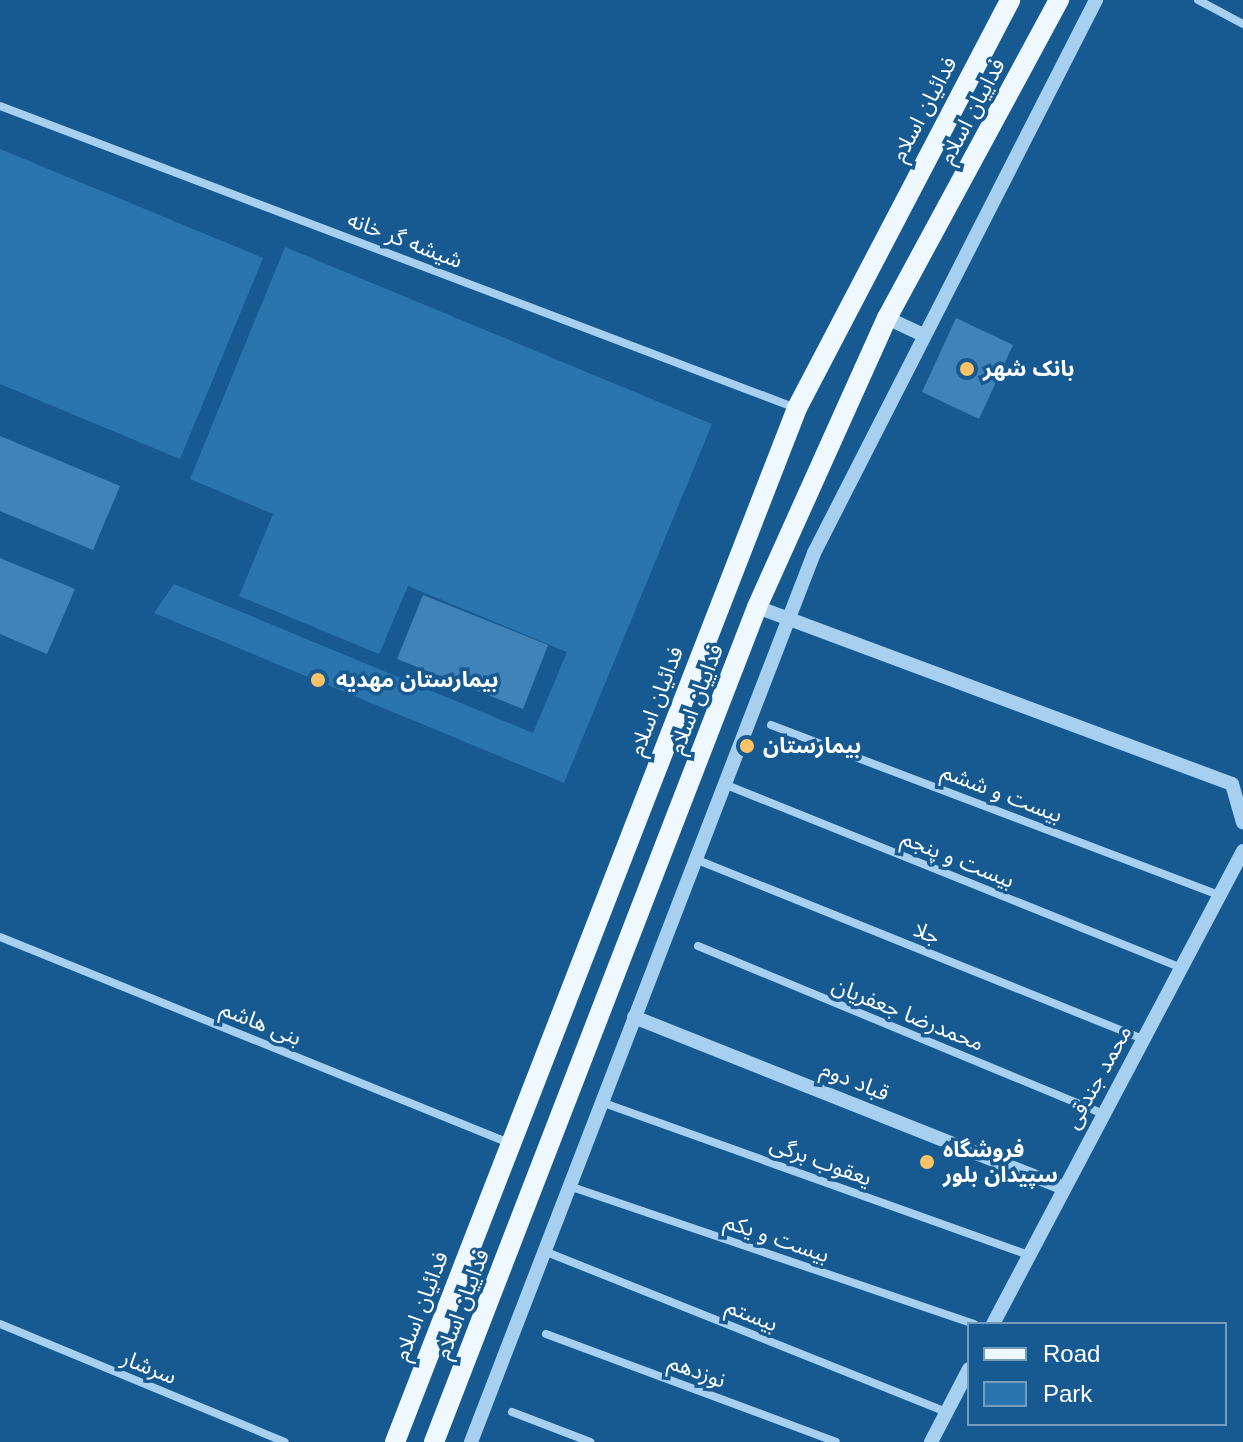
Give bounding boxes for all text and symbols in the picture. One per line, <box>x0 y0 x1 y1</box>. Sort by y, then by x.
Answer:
street label: فدائیان اسلام <box>885 52 963 166</box>
street label: فداییان اسلام <box>933 54 1011 168</box>
street label: شیشه گر خانه <box>344 206 466 274</box>
place label: بانک شهر <box>983 356 1074 382</box>
marker: بانک شهر <box>958 360 976 378</box>
street label: فداییان اسلام <box>663 640 729 758</box>
street label: فدائیان اسلام <box>623 643 689 759</box>
place label: بیمارستان مهدیه <box>336 667 498 693</box>
marker: بیمارستان مهدیه <box>307 669 329 691</box>
place label: بیمارستان <box>763 733 861 759</box>
marker: بیمارستان <box>738 737 756 755</box>
street label: بیست و ششم <box>938 758 1066 828</box>
street label: بیست و پنجم <box>898 824 1018 894</box>
street label: جلا <box>910 916 944 950</box>
street label: محمدرضا جعفریان <box>828 972 988 1056</box>
street label: بنی هاشم <box>217 995 305 1051</box>
street label: محمد جندقی <box>1059 1021 1137 1133</box>
street label: قباد دوم <box>817 1055 893 1107</box>
street label: یعقوب برگی <box>767 1130 875 1192</box>
place label: فروشگاه سپیدان بلور <box>943 1136 1058 1188</box>
marker: فروشگاه سپیدان بلور <box>918 1153 936 1171</box>
street label: بیست و یکم <box>721 1208 833 1268</box>
street label: فداییان اسلام <box>429 1245 495 1363</box>
street label: فدائیان اسلام <box>388 1248 454 1364</box>
street label: بیستم <box>722 1293 782 1337</box>
legend <box>967 1322 1227 1426</box>
text: Road <box>1043 1340 1100 1367</box>
street label: سرشار <box>118 1344 180 1390</box>
street label: نوزدهم <box>665 1348 729 1394</box>
text: Park <box>1043 1380 1092 1407</box>

